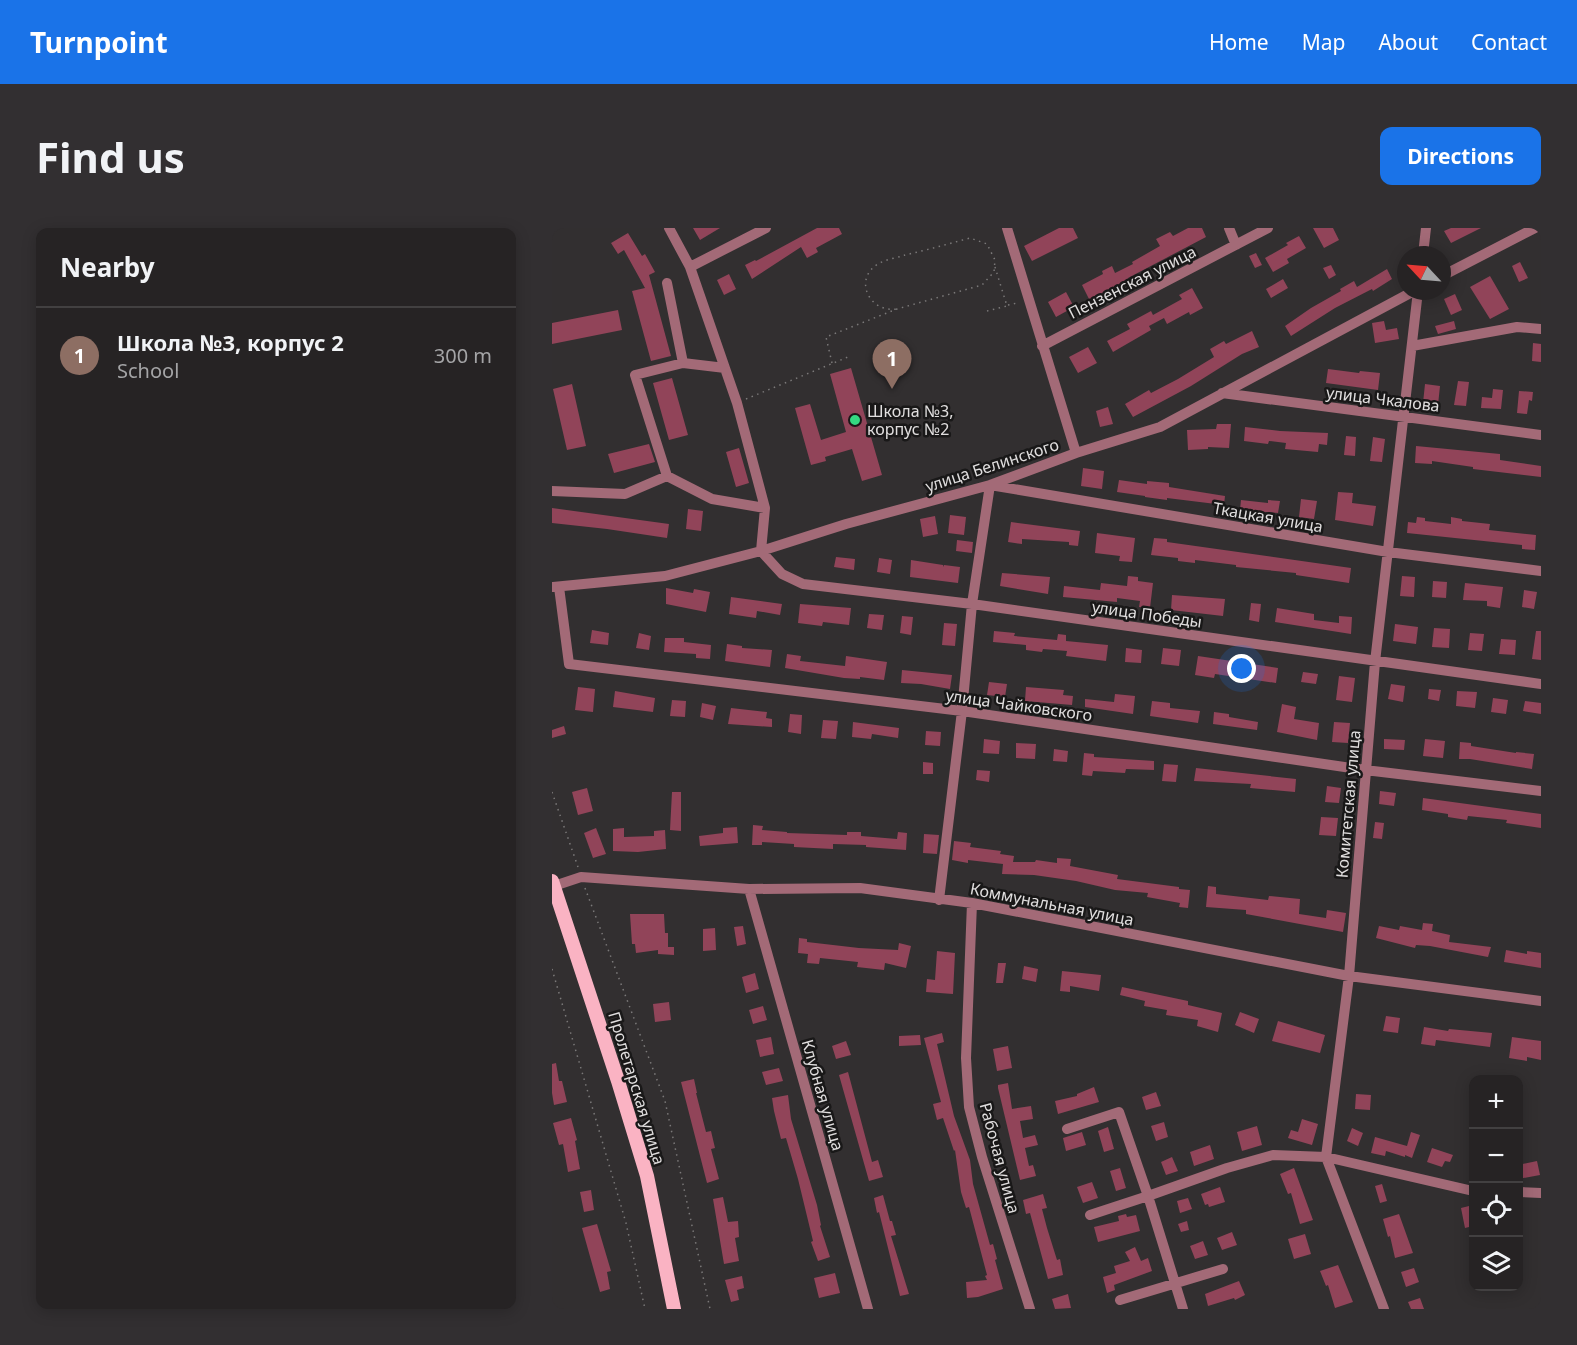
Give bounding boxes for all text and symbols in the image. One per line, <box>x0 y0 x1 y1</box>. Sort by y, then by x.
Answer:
text: Turnpoint <box>30 23 168 61</box>
text: Home <box>1209 28 1269 56</box>
text: Map <box>1302 28 1345 56</box>
text: About <box>1378 28 1438 56</box>
text: Contact <box>1471 28 1547 56</box>
button: Directions <box>1380 127 1541 185</box>
text: Find us <box>36 128 185 185</box>
street label: Пензенская улица <box>1064 240 1200 324</box>
north arrow <box>1397 246 1451 300</box>
text: Nearby <box>60 249 155 285</box>
text: Школа №3, корпус 2 <box>117 327 344 357</box>
pin: 1 <box>872 340 912 389</box>
text: 1 <box>74 342 85 369</box>
text: 300 m <box>434 342 492 369</box>
text: School <box>117 357 179 384</box>
street label: улица Чкалова <box>1325 381 1441 417</box>
place label: Школа №3, корпус №2 <box>867 400 953 440</box>
marker: Школа №3, корпус №2 <box>848 413 862 427</box>
street label: улица Белинского <box>922 433 1062 497</box>
street label: Ткацкая улица <box>1211 497 1325 537</box>
street label: улица Победы <box>1091 595 1203 633</box>
your location <box>1227 654 1256 683</box>
street label: улица Чайковского <box>944 684 1094 726</box>
street label: Комитетская улица <box>1331 729 1365 879</box>
street label: Коммунальная улица <box>968 877 1136 931</box>
street label: Пролетарская улица <box>603 1009 671 1167</box>
street label: Клубная улица <box>797 1037 849 1153</box>
map controls <box>1469 1075 1523 1291</box>
button: + <box>1469 1075 1523 1129</box>
street label: Рабочая улица <box>975 1100 1025 1216</box>
button: − <box>1469 1129 1523 1183</box>
button: locate <box>1469 1183 1523 1237</box>
button: layers <box>1469 1237 1523 1291</box>

